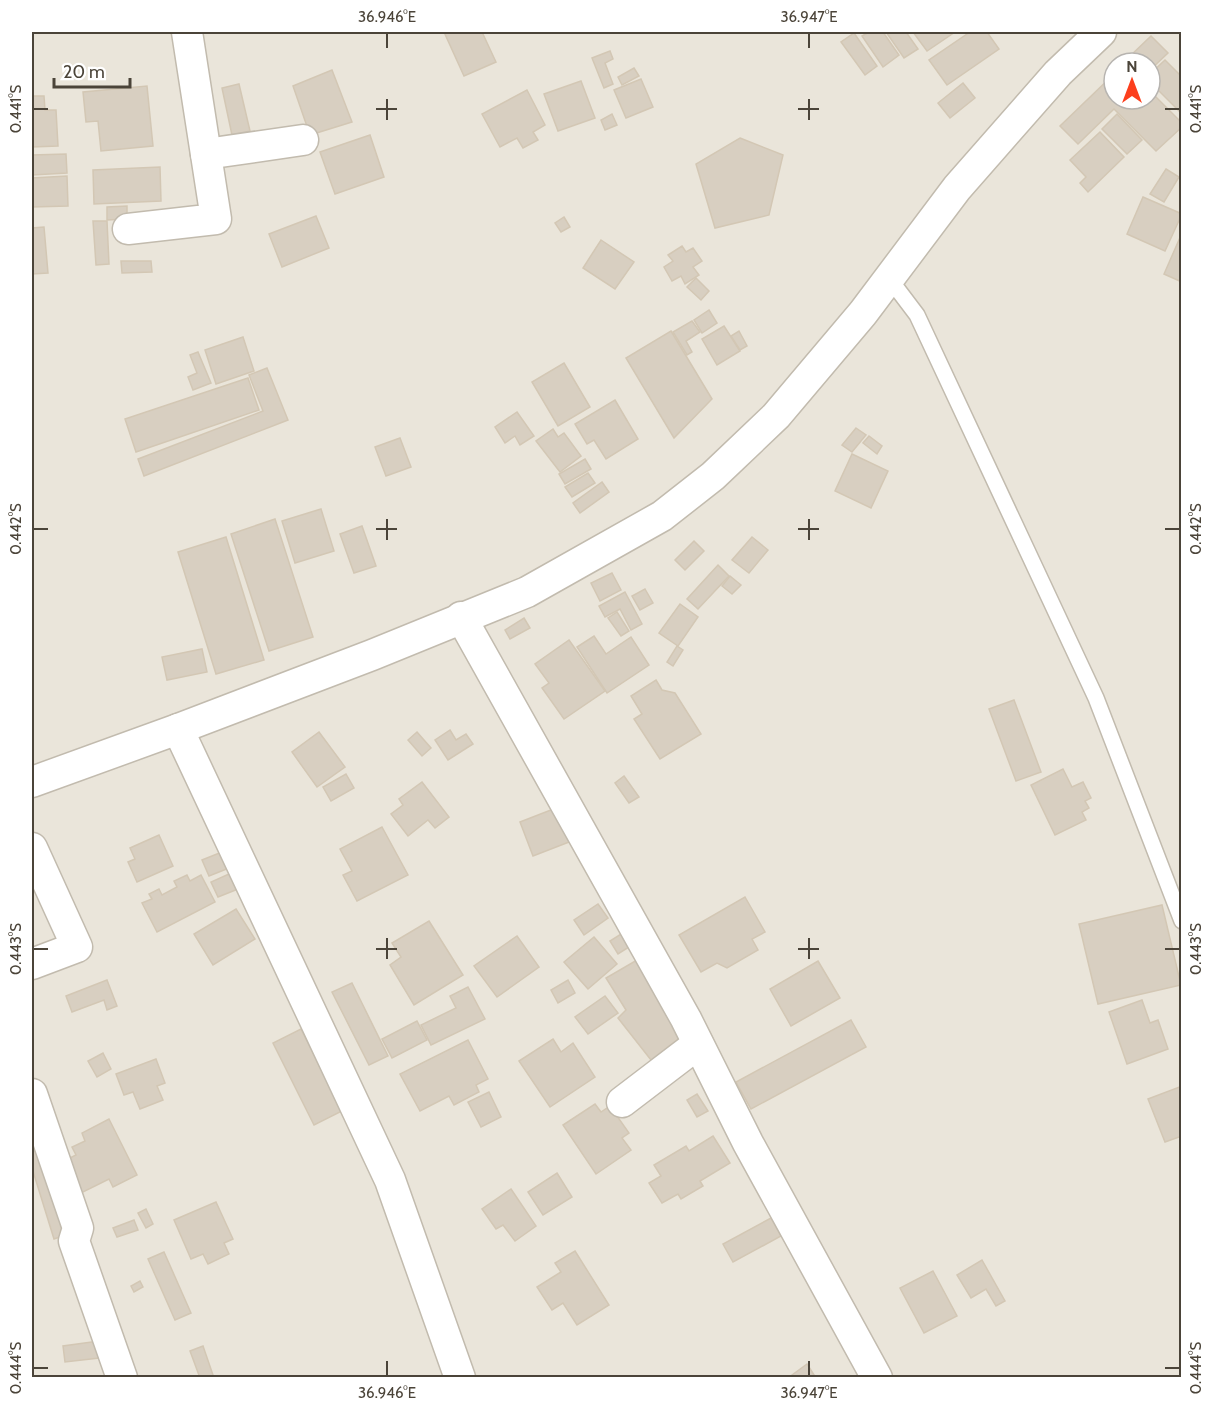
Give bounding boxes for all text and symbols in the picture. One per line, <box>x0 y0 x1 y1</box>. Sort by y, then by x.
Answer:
text: 36.946°E <box>358 8 416 26</box>
text: 36.947°E <box>780 8 838 26</box>
scale bar <box>54 51 130 89</box>
north arrow <box>1102 51 1162 111</box>
text: N <box>1126 57 1138 76</box>
text: 20 m <box>63 61 105 83</box>
text: 0.441°S <box>7 84 25 133</box>
text: 0.441°S <box>1187 84 1205 133</box>
text: 0.442°S <box>7 503 25 555</box>
text: 0.442°S <box>1187 503 1205 555</box>
text: 0.443°S <box>7 923 25 975</box>
text: 0.443°S <box>1187 923 1205 975</box>
text: 0.444°S <box>7 1342 25 1394</box>
text: 0.444°S <box>1187 1342 1205 1394</box>
text: 36.946°E <box>358 1384 416 1402</box>
text: 36.947°E <box>780 1384 838 1402</box>

